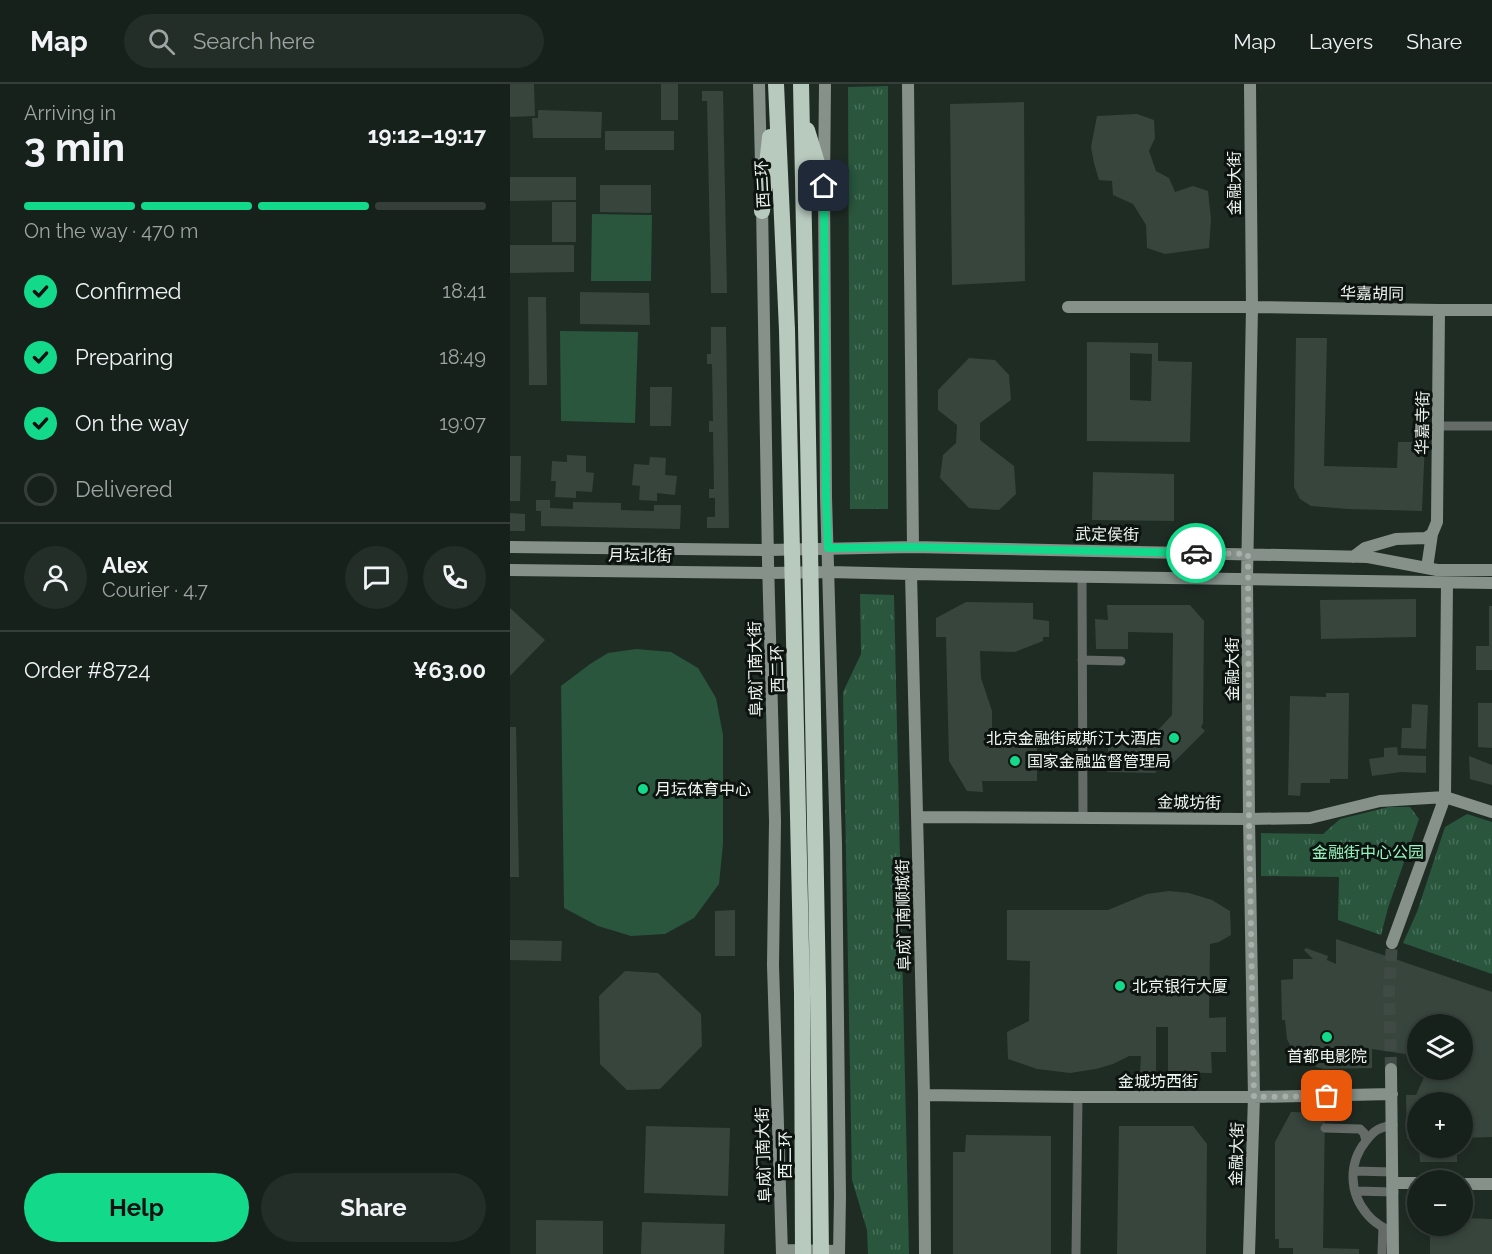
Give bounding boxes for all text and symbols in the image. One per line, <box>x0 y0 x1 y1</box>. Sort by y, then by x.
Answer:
search box <box>124 14 544 68</box>
text: Map <box>30 25 88 58</box>
icon: search <box>145 25 178 58</box>
text: Search here <box>193 28 315 54</box>
text: Map <box>1233 29 1276 54</box>
text: Layers <box>1309 29 1373 54</box>
text: Share <box>1406 29 1462 54</box>
text: Arriving in <box>24 101 116 125</box>
text: 19:12–19:17 <box>368 122 486 148</box>
text: 3 min <box>24 124 125 170</box>
street label: 金融大街 <box>1225 151 1244 215</box>
street label: 西二环 <box>752 160 773 208</box>
pin <box>798 160 849 211</box>
icon: home <box>807 169 840 202</box>
text: On the way · 470 m <box>24 219 198 243</box>
icon: check <box>24 275 57 308</box>
text: Confirmed <box>75 278 182 304</box>
text: 18:41 <box>442 279 486 303</box>
street label: 华嘉胡同 <box>1340 283 1404 304</box>
icon: check <box>24 341 57 374</box>
text: Preparing <box>75 344 173 370</box>
text: 18:49 <box>439 345 486 369</box>
street label: 华嘉寺街 <box>1412 391 1433 455</box>
icon: check <box>24 407 57 440</box>
text: On the way <box>75 410 189 436</box>
text: 19:07 <box>439 411 486 435</box>
text: Delivered <box>75 476 173 502</box>
courier <box>1166 523 1226 583</box>
street label: 武定侯街 <box>1075 524 1139 545</box>
icon: car <box>1180 537 1213 570</box>
street label: 月坛北街 <box>608 545 672 566</box>
button: person <box>24 546 87 609</box>
button: chat <box>345 546 408 609</box>
button: phone <box>423 546 486 609</box>
text: Alex <box>102 552 148 578</box>
text: Courier · 4.7 <box>102 578 208 602</box>
street label: 阜成门南大街 <box>745 621 766 717</box>
street label: 金融大街 <box>1223 637 1242 701</box>
street label: 西二环 <box>768 645 787 693</box>
text: Order #8724 <box>24 657 151 683</box>
text: ¥63.00 <box>413 657 486 683</box>
place label: 北京金融街威斯汀大酒店 <box>986 729 1162 748</box>
marker: 北京金融街威斯汀大酒店 <box>1167 731 1181 745</box>
place label: 国家金融监督管理局 <box>1027 752 1171 771</box>
marker: 国家金融监督管理局 <box>1008 754 1022 768</box>
place label: 月坛体育中心 <box>655 780 751 799</box>
marker: 月坛体育中心 <box>636 782 650 796</box>
street label: 金城坊街 <box>1157 792 1221 813</box>
park label: 金融街中心公园 <box>1312 843 1424 862</box>
street label: 阜成门南顺城街 <box>893 859 914 971</box>
place label: 北京银行大厦 <box>1132 977 1228 996</box>
marker: 北京银行大厦 <box>1113 979 1127 993</box>
map controls <box>1407 1014 1473 1236</box>
button: layers <box>1407 1014 1473 1080</box>
marker: 首都电影院 <box>1320 1030 1334 1044</box>
place label: 首都电影院 <box>1287 1047 1367 1066</box>
pin <box>1301 1070 1352 1121</box>
street label: 金城坊西街 <box>1118 1072 1198 1091</box>
icon: bag <box>1310 1079 1343 1112</box>
button: + <box>1407 1092 1473 1158</box>
street label: 阜成门南大街 <box>752 1107 775 1203</box>
street label: 金融大街 <box>1226 1122 1247 1186</box>
street label: 西二环 <box>776 1131 795 1179</box>
button: − <box>1407 1170 1473 1236</box>
button: Help <box>24 1173 249 1242</box>
button: Share <box>261 1173 486 1242</box>

